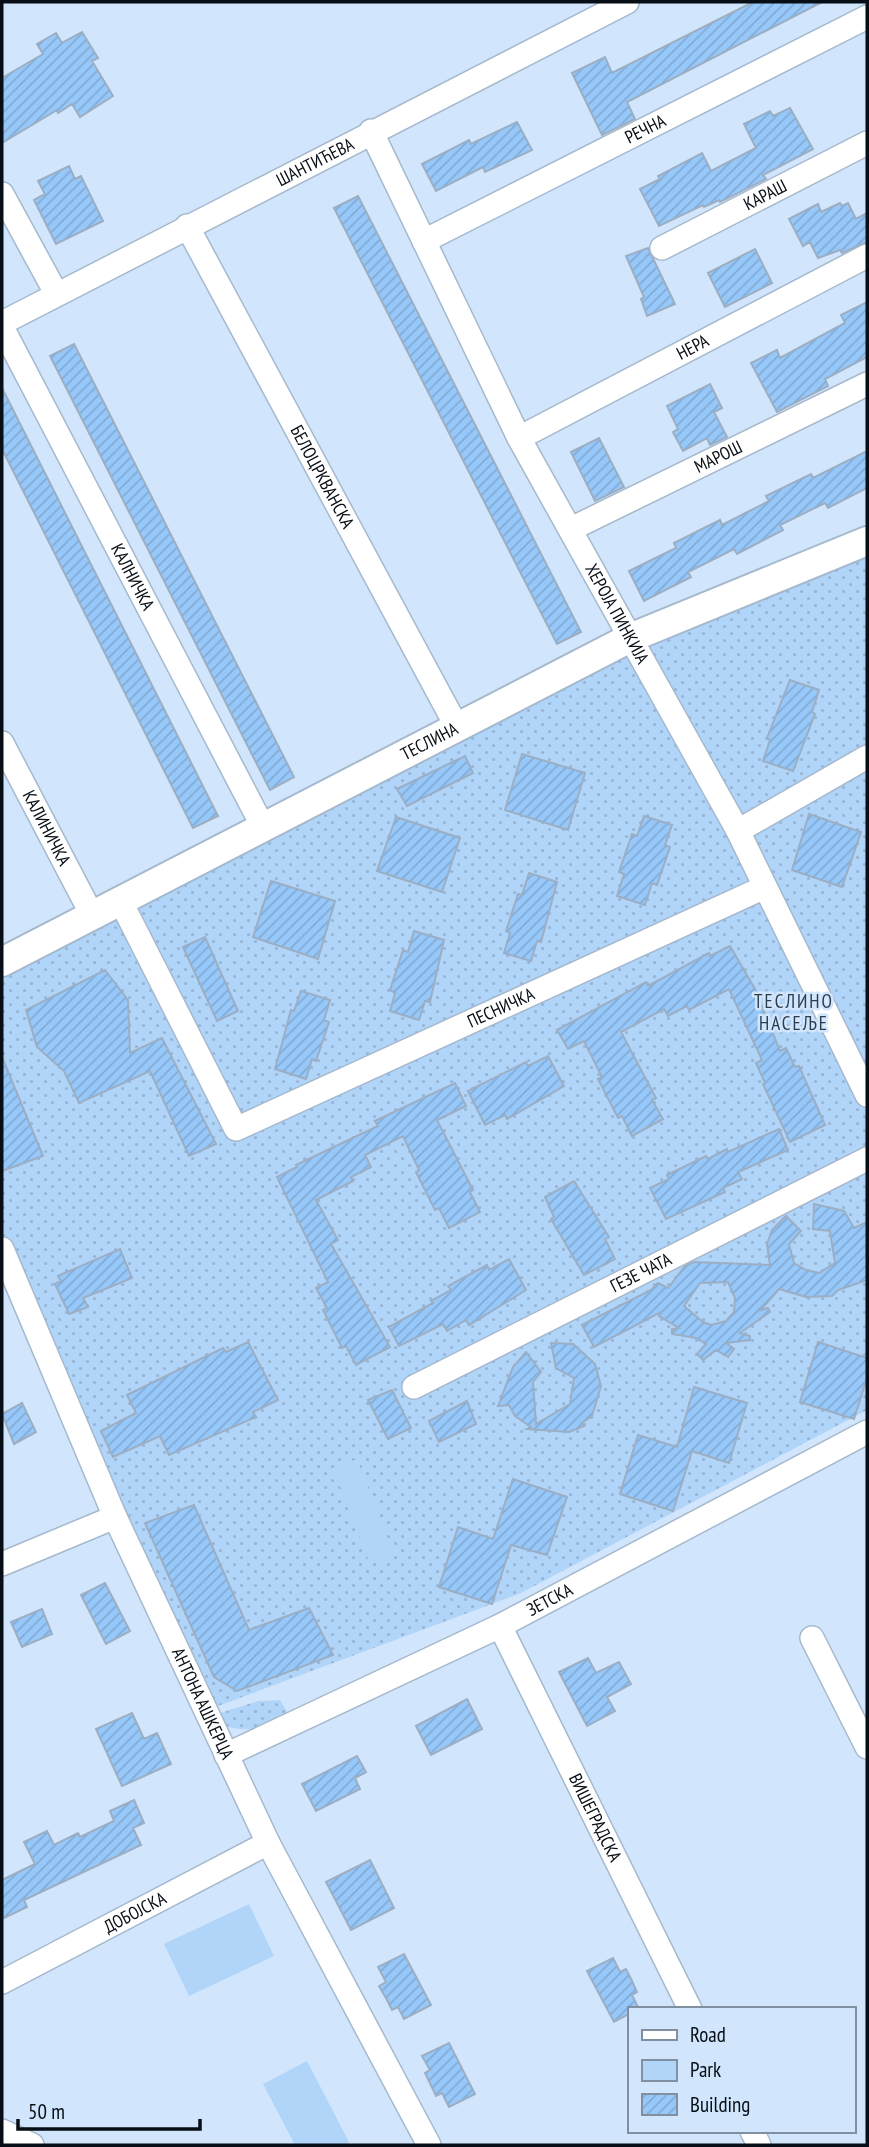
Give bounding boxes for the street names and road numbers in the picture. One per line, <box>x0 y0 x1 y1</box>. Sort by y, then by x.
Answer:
street label: РЕЧНА <box>621 109 670 149</box>
street label: ШАНТИЋЕВА <box>272 132 358 191</box>
street label: КАРАШ <box>739 174 791 215</box>
street label: НЕРА <box>672 329 713 365</box>
street label: БЕЛОЦРКВАНСКА <box>285 421 360 533</box>
street label: МАРОШ <box>690 435 746 478</box>
street label: КАЛНИЧКА <box>106 540 160 614</box>
street label: ХЕРОЈА ПИНКИЈА <box>580 559 655 668</box>
street label: ТЕСЛИНА <box>397 717 462 765</box>
street label: КАЛИНИЧКА <box>18 786 76 870</box>
street label: ПЕСНИЧКА <box>464 982 538 1033</box>
street label: ГЕЗЕ ЧАТА <box>606 1247 675 1297</box>
street label: ЗЕТСКА <box>523 1578 577 1621</box>
street label: АНТОНА АШКЕРЦА <box>167 1644 239 1763</box>
street label: ВИШЕГРАДСКА <box>564 1770 627 1866</box>
street label: ДОБОЈСКА <box>100 1886 170 1938</box>

